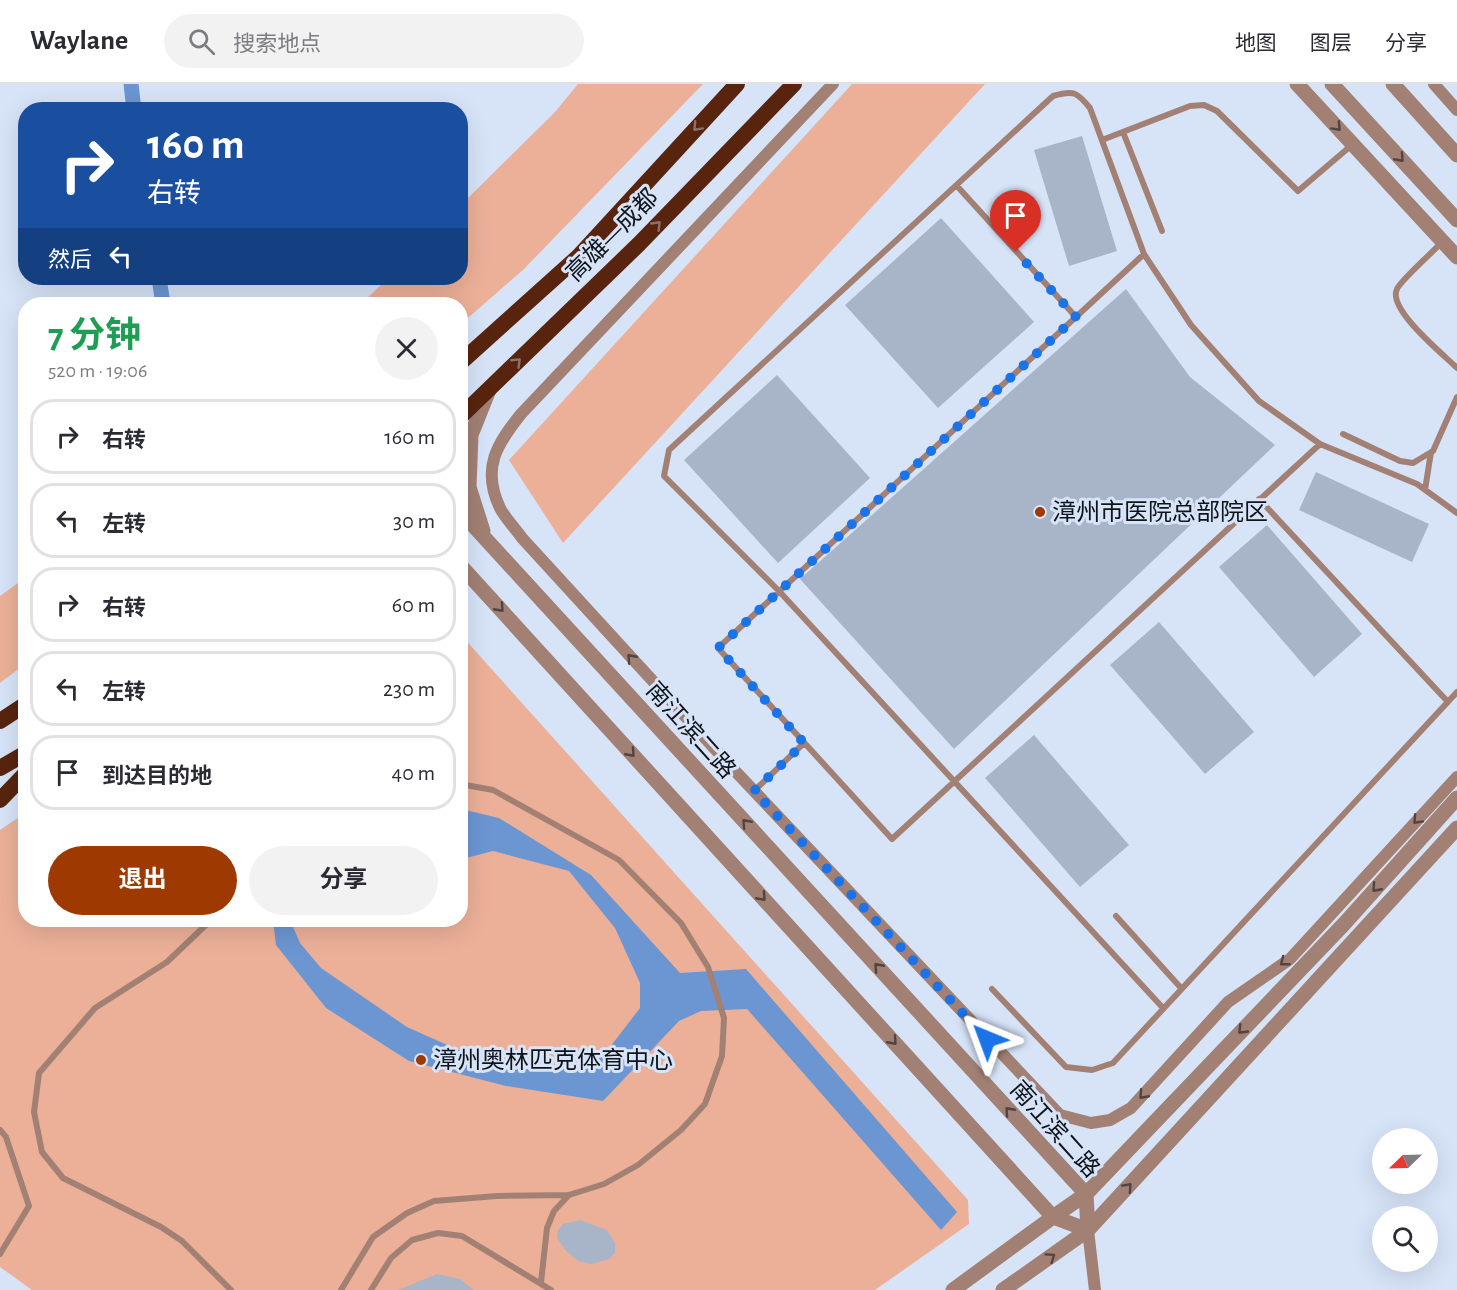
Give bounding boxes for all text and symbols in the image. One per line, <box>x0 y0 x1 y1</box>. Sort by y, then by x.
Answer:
search box <box>164 14 584 68</box>
icon: search <box>185 25 218 58</box>
text: Waylane <box>30 27 128 55</box>
text: 搜索地点 <box>233 33 321 55</box>
text: 地图 <box>1235 33 1277 54</box>
text: 图层 <box>1310 33 1352 54</box>
text: 分享 <box>1385 33 1427 54</box>
one-way arrow <box>693 120 704 131</box>
one-way arrow <box>1330 120 1341 131</box>
text: 160 m <box>147 124 245 166</box>
icon: right <box>48 126 126 204</box>
one-way arrow <box>1393 151 1404 162</box>
text: 右转 <box>147 180 201 207</box>
street label: 高雄—成都 <box>561 184 663 286</box>
pin <box>990 190 1041 252</box>
icon: arrive <box>999 199 1032 232</box>
one-way arrow <box>650 222 661 232</box>
icon: left <box>104 240 137 273</box>
text: 然后 <box>48 249 92 271</box>
button: close <box>375 317 438 380</box>
text: 7 分钟 <box>48 318 141 354</box>
one-way arrow <box>510 358 521 369</box>
text: 520 m · 19:06 <box>48 361 147 381</box>
icon: right <box>51 420 84 453</box>
text: 160 m <box>384 426 435 448</box>
text: 右转 <box>102 429 146 451</box>
place label: 漳州市医院总部院区 <box>1052 499 1268 525</box>
icon: left <box>51 504 84 537</box>
marker: 漳州市医院总部院区 <box>1033 505 1047 519</box>
text: 30 m <box>393 510 435 532</box>
text: 左转 <box>102 513 146 535</box>
icon: right <box>51 588 84 621</box>
text: 60 m <box>392 594 435 616</box>
text: 右转 <box>102 597 146 619</box>
one-way arrow <box>493 601 504 612</box>
one-way arrow <box>627 654 638 665</box>
icon: left <box>51 672 84 705</box>
street label: 南江滨二路 <box>641 677 741 783</box>
text: 230 m <box>383 678 435 700</box>
text: 左转 <box>102 681 146 703</box>
one-way arrow <box>624 746 635 756</box>
icon: arrive <box>51 756 84 789</box>
text: 40 m <box>392 762 435 784</box>
text: 到达目的地 <box>102 765 212 787</box>
one-way arrow <box>1414 813 1425 824</box>
one-way arrow <box>742 819 753 830</box>
button: 退出 <box>48 846 237 915</box>
button: 分享 <box>249 846 438 915</box>
one-way arrow <box>1372 881 1383 892</box>
one-way arrow <box>755 890 766 901</box>
one-way arrow <box>1280 955 1291 966</box>
one-way arrow <box>874 963 885 974</box>
position arrow <box>955 1007 1019 1071</box>
one-way arrow <box>1239 1023 1250 1034</box>
one-way arrow <box>886 1034 897 1045</box>
place label: 漳州奥林匹克体育中心 <box>433 1047 673 1073</box>
marker: 漳州奥林匹克体育中心 <box>414 1053 428 1067</box>
street label: 南江滨二路 <box>1005 1076 1105 1182</box>
one-way arrow <box>1139 1089 1150 1099</box>
one-way arrow <box>1005 1107 1016 1118</box>
north arrow <box>1372 1128 1438 1194</box>
map controls <box>1372 1128 1438 1272</box>
one-way arrow <box>1121 1183 1132 1194</box>
button: search <box>1372 1206 1438 1272</box>
one-way arrow <box>1044 1253 1055 1264</box>

